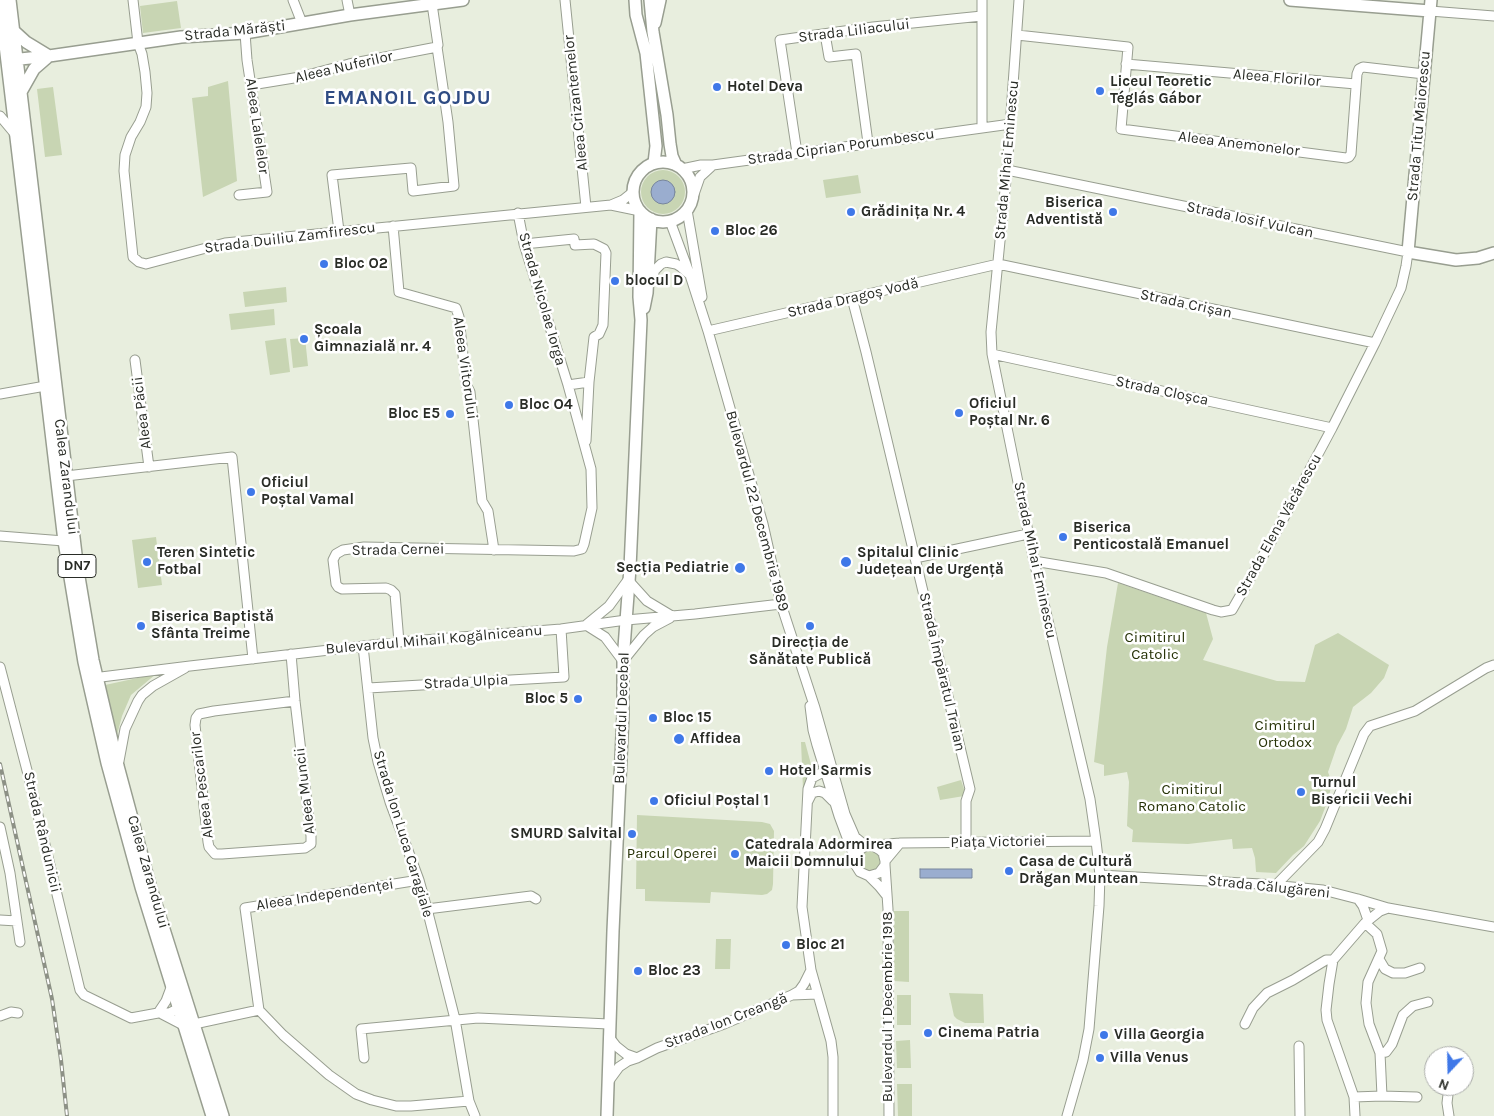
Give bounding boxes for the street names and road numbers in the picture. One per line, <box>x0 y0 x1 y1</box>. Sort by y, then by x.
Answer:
street label: Strada Liliacului <box>797 15 911 47</box>
street label: Strada Mărăști <box>183 17 287 45</box>
street label: Aleea Crizantemelor <box>560 34 592 172</box>
street label: Aleea Nuferilor <box>293 47 395 87</box>
street label: Strada Titu Maiorescu <box>1403 50 1435 202</box>
street label: Aleea Florilor <box>1232 65 1322 91</box>
street label: Aleea Lalelelor <box>241 77 273 175</box>
street label: Strada Mihai Eminescu <box>991 80 1023 240</box>
street label: Strada Ciprian Porumbescu <box>746 125 936 169</box>
street label: Aleea Anemonelor <box>1177 128 1301 160</box>
street label: Strada Iosif Vulcan <box>1185 198 1315 242</box>
street label: Strada Duiliu Zamfirescu <box>203 219 377 257</box>
street label: Strada Nicolae Iorga <box>514 230 570 368</box>
street label: Strada Dragoș Vodă <box>786 274 920 322</box>
street label: Strada Crișan <box>1138 285 1234 323</box>
street label: Aleea Viitorului <box>449 315 481 421</box>
street label: Strada Cloșca <box>1114 372 1210 410</box>
street label: Aleea Păcii <box>129 376 155 450</box>
street label: Bulevardul 22 Decembrie 1989 <box>722 409 792 613</box>
street label: Calea Zarandului <box>50 418 82 536</box>
street label: Strada Elena Văcărescu <box>1232 451 1326 599</box>
street label: Strada Mihai Eminescu <box>1010 480 1060 640</box>
street label: Strada Cernei <box>352 540 444 560</box>
road number: DN7 <box>58 554 96 578</box>
street label: Strada Împăratul Traian <box>915 591 969 753</box>
street label: Bulevardul Mihail Kogălniceanu <box>325 622 543 658</box>
street label: Bulevardul Decebal <box>611 652 633 784</box>
street label: Strada Ulpia <box>423 671 509 693</box>
street label: Aleea Pescarilor <box>187 730 217 840</box>
street label: Aleea Muncii <box>291 746 319 836</box>
street label: Strada Ion Luca Caragiale <box>369 748 437 920</box>
street label: Strada Rândunicii <box>19 770 65 894</box>
street label: Calea Zarandului <box>123 813 173 931</box>
street label: Piața Victoriei <box>950 832 1046 852</box>
street label: Strada Călugăreni <box>1207 872 1331 902</box>
street label: Aleea Independenței <box>255 875 395 915</box>
street label: Bulevardul 1 Decembrie 1918 <box>879 912 897 1102</box>
street label: Strada Ion Creangă <box>662 989 790 1053</box>

